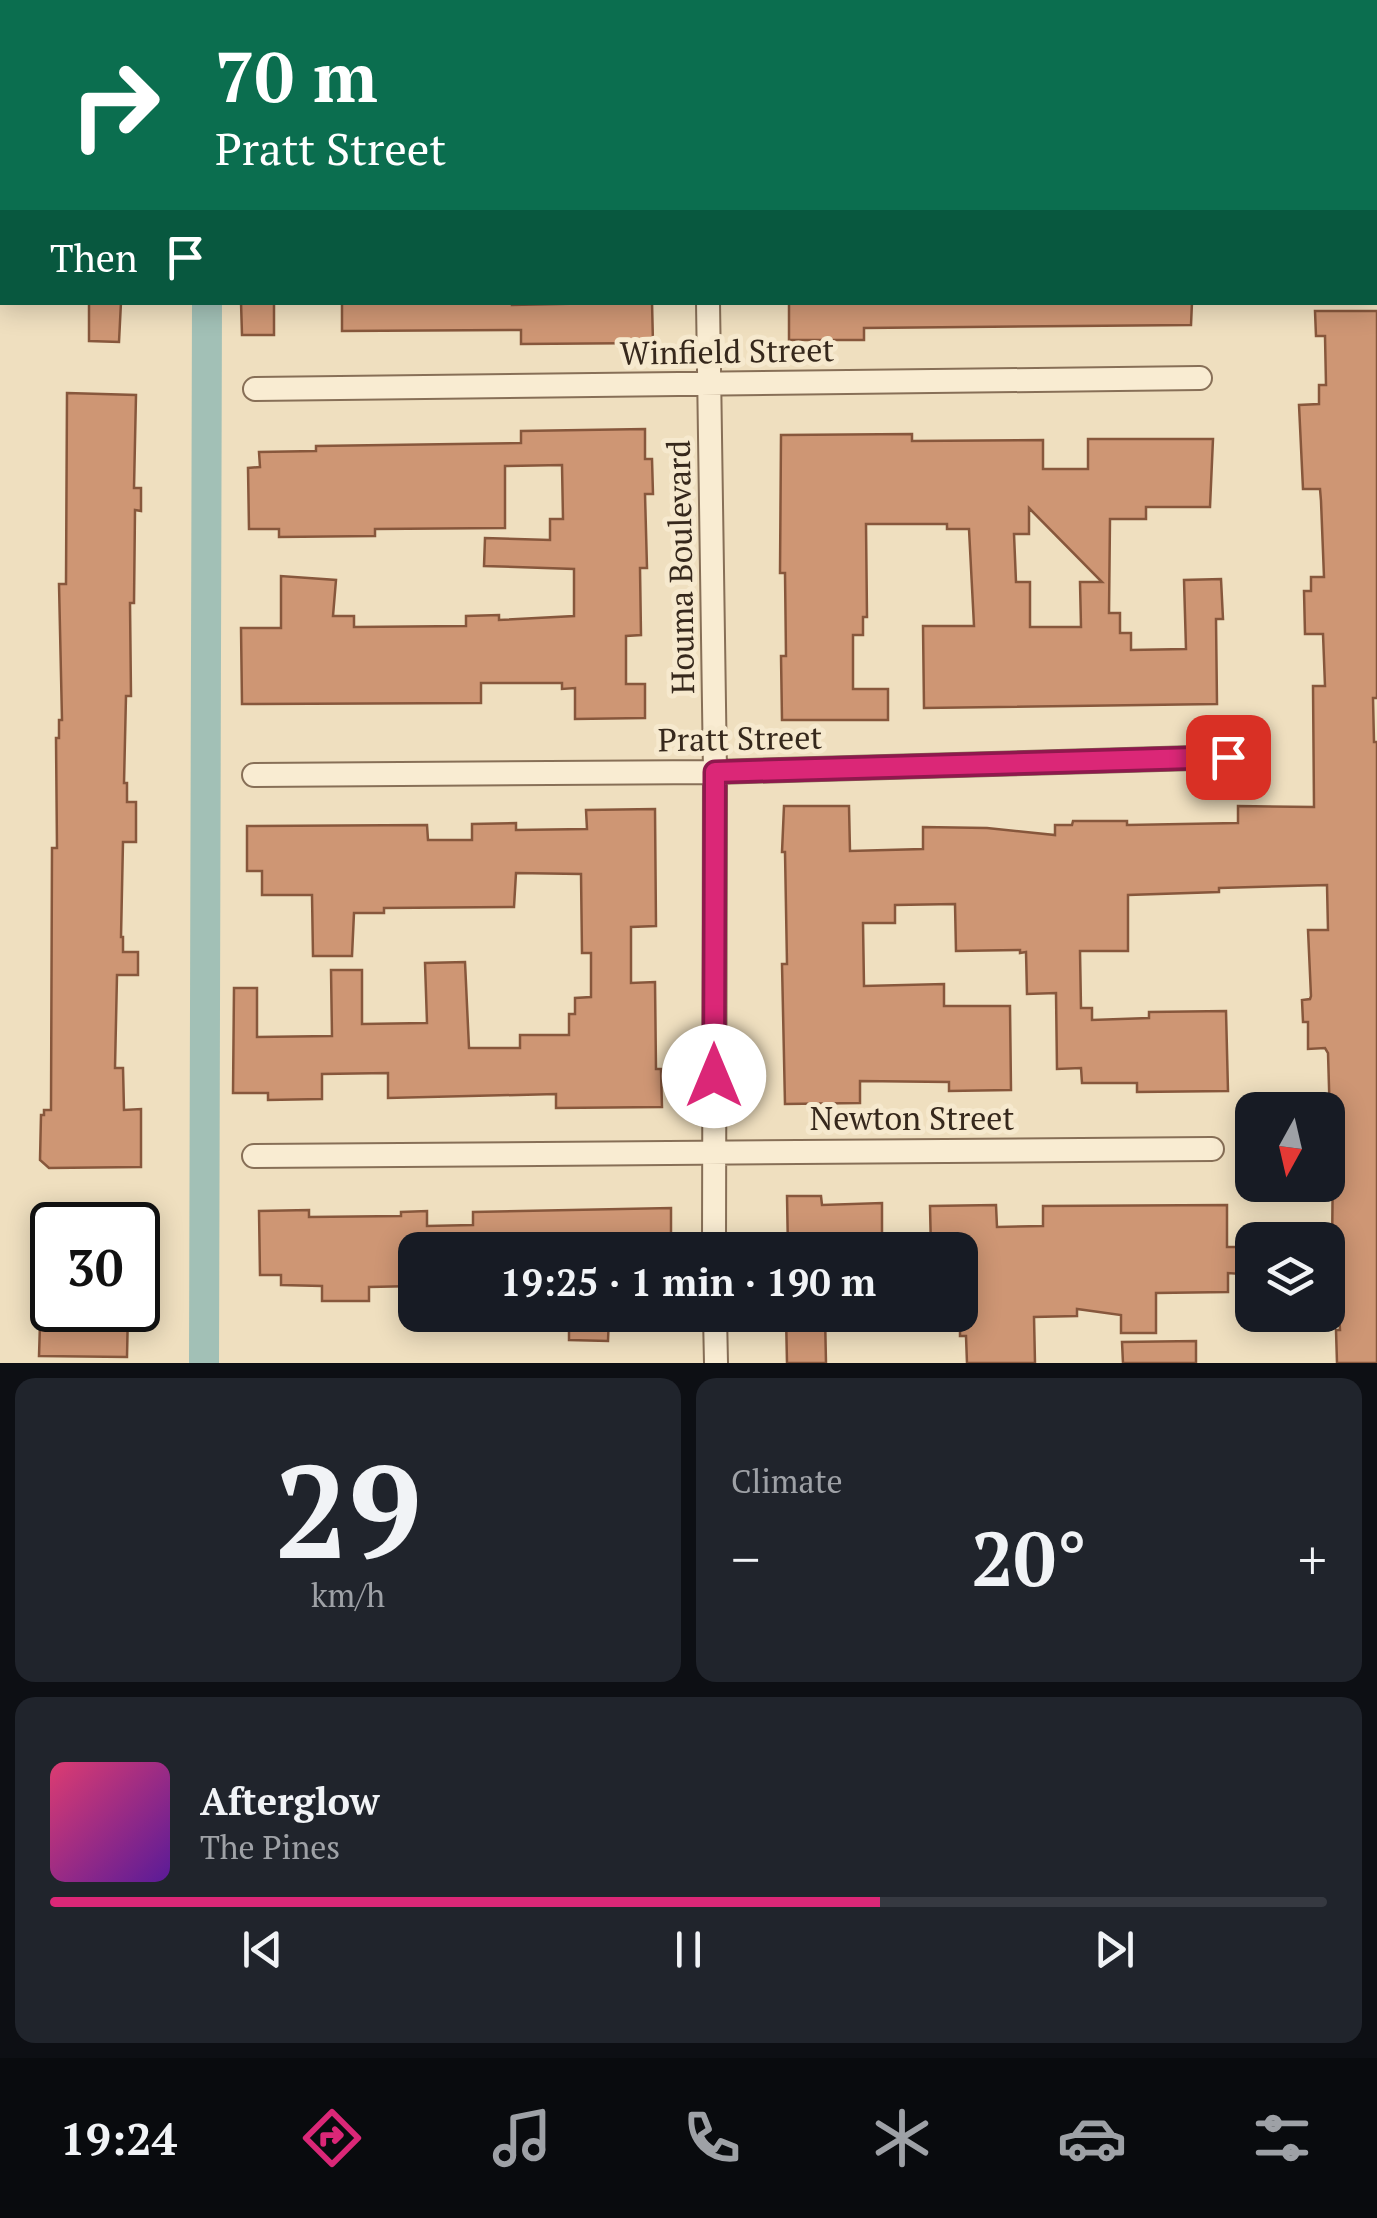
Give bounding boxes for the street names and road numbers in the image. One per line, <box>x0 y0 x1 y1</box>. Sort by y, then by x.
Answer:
street label: Winfield Street <box>619 328 835 374</box>
street label: Houma Boulevard <box>657 439 703 694</box>
street label: Pratt Street <box>657 716 823 760</box>
street label: Newton Street <box>810 1097 1014 1139</box>

